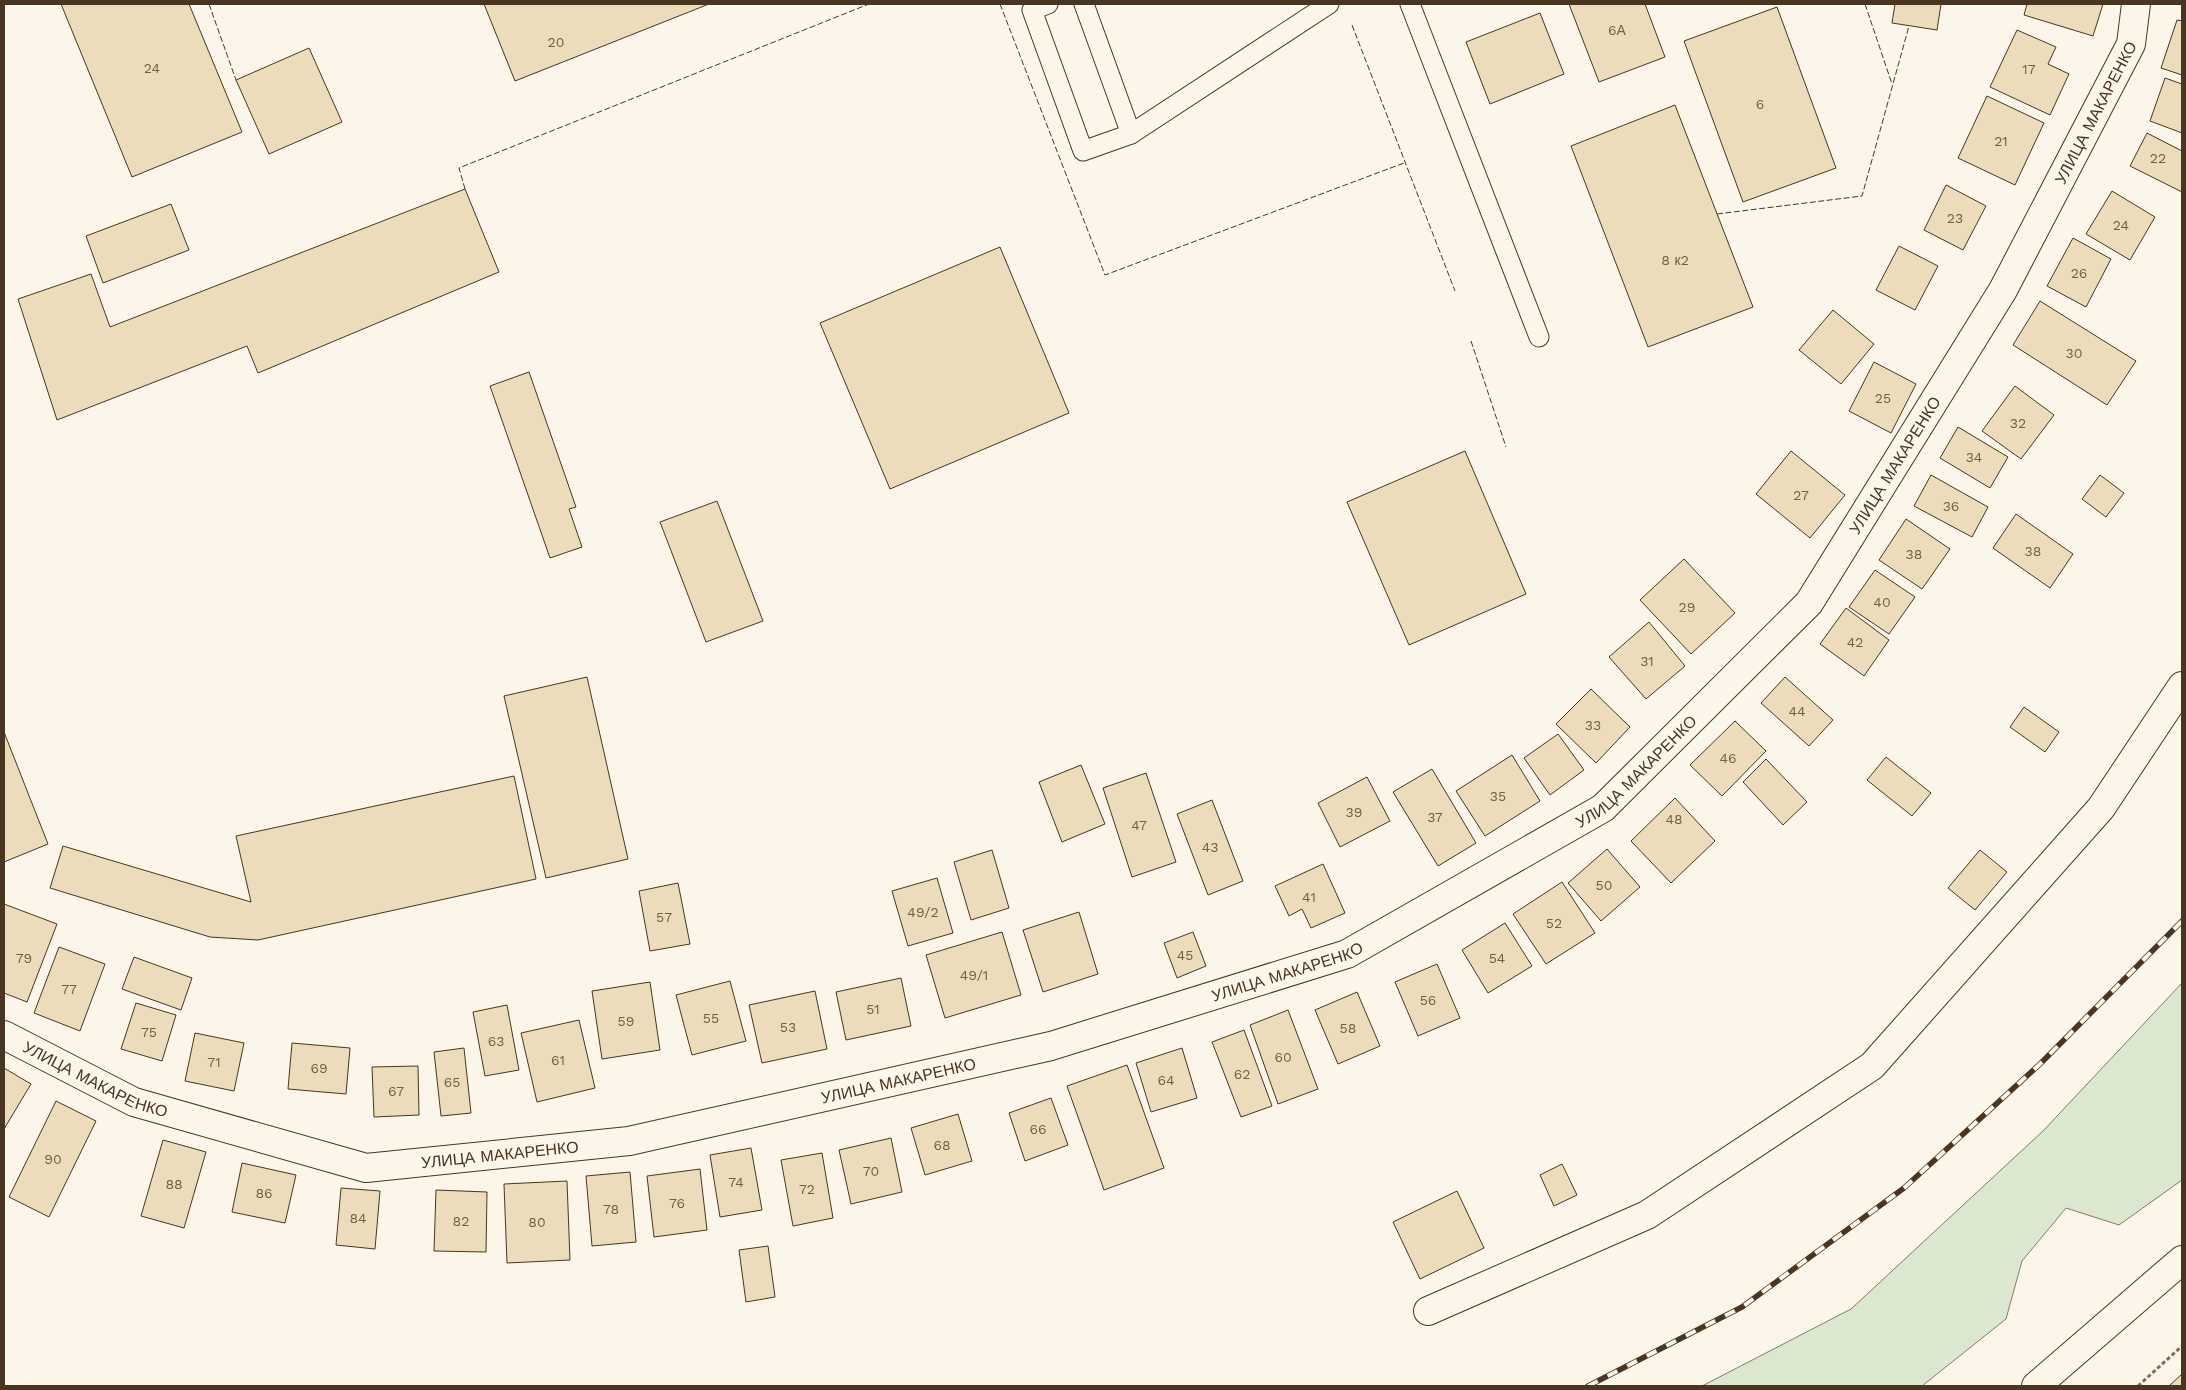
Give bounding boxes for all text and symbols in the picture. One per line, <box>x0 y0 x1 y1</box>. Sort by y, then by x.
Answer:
house number: 6А <box>1608 22 1627 38</box>
house number: 20 <box>548 34 564 50</box>
street label: УЛИЦА МАКАРЕНКО <box>2050 38 2140 187</box>
house number: 24 <box>144 60 160 76</box>
house number: 17 <box>2022 61 2036 77</box>
house number: 6 <box>1756 96 1764 112</box>
house number: 21 <box>1994 133 2008 149</box>
house number: 22 <box>2150 150 2166 166</box>
house number: 23 <box>1947 210 1963 226</box>
house number: 24 <box>2113 217 2129 233</box>
house number: 8 к2 <box>1661 252 1689 268</box>
house number: 26 <box>2071 265 2087 281</box>
house number: 30 <box>2066 345 2082 361</box>
house number: 25 <box>1875 390 1891 406</box>
street label: УЛИЦА МАКАРЕНКО <box>1845 393 1944 537</box>
house number: 32 <box>2010 415 2026 431</box>
house number: 34 <box>1966 449 1982 465</box>
house number: 27 <box>1793 487 1809 503</box>
house number: 36 <box>1943 498 1959 514</box>
house number: 38 <box>2025 543 2041 559</box>
house number: 38 <box>1906 546 1922 562</box>
house number: 40 <box>1873 594 1891 610</box>
house number: 29 <box>1679 599 1695 615</box>
house number: 42 <box>1847 634 1863 650</box>
house number: 31 <box>1640 653 1654 669</box>
house number: 44 <box>1788 703 1806 719</box>
street label: УЛИЦА МАКАРЕНКО <box>1572 711 1700 831</box>
house number: 33 <box>1585 717 1601 733</box>
house number: 46 <box>1719 750 1737 766</box>
house number: 35 <box>1490 788 1506 804</box>
house number: 39 <box>1346 804 1362 820</box>
house number: 37 <box>1427 809 1443 825</box>
house number: 48 <box>1665 811 1683 827</box>
house number: 47 <box>1131 817 1147 833</box>
house number: 43 <box>1202 839 1218 855</box>
house number: 50 <box>1596 877 1612 893</box>
house number: 41 <box>1302 889 1316 905</box>
house number: 49/2 <box>907 904 939 920</box>
house number: 57 <box>656 909 672 925</box>
house number: 52 <box>1546 915 1562 931</box>
street label: УЛИЦА МАКАРЕНКО <box>1209 937 1366 1005</box>
house number: 45 <box>1177 947 1193 963</box>
house number: 79 <box>16 950 32 966</box>
house number: 54 <box>1489 950 1505 966</box>
house number: 49/1 <box>960 967 988 983</box>
house number: 77 <box>61 981 77 997</box>
house number: 56 <box>1420 992 1436 1008</box>
house number: 51 <box>866 1001 880 1017</box>
house number: 55 <box>703 1010 719 1026</box>
house number: 59 <box>618 1013 634 1029</box>
house number: 53 <box>780 1019 796 1035</box>
house number: 58 <box>1340 1020 1356 1036</box>
house number: 75 <box>141 1024 157 1040</box>
house number: 63 <box>488 1033 504 1049</box>
street label: УЛИЦА МАКАРЕНКО <box>20 1037 170 1121</box>
house number: 60 <box>1274 1049 1292 1065</box>
house number: 61 <box>551 1052 565 1068</box>
house number: 71 <box>207 1054 221 1070</box>
street label: УЛИЦА МАКАРЕНКО <box>819 1054 978 1107</box>
house number: 69 <box>310 1060 328 1076</box>
house number: 62 <box>1234 1066 1250 1082</box>
house number: 64 <box>1157 1072 1175 1088</box>
house number: 65 <box>444 1074 460 1090</box>
house number: 67 <box>388 1083 404 1099</box>
house number: 66 <box>1029 1121 1047 1137</box>
street label: УЛИЦА МАКАРЕНКО <box>420 1137 579 1172</box>
house number: 68 <box>933 1137 951 1153</box>
house number: 90 <box>44 1151 62 1167</box>
house number: 70 <box>863 1163 879 1179</box>
house number: 74 <box>728 1174 744 1190</box>
house number: 88 <box>165 1176 183 1192</box>
house number: 72 <box>799 1181 815 1197</box>
house number: 86 <box>255 1185 273 1201</box>
house number: 76 <box>669 1195 685 1211</box>
house number: 78 <box>603 1201 619 1217</box>
house number: 84 <box>349 1210 367 1226</box>
house number: 82 <box>453 1213 469 1229</box>
house number: 80 <box>528 1214 546 1230</box>

